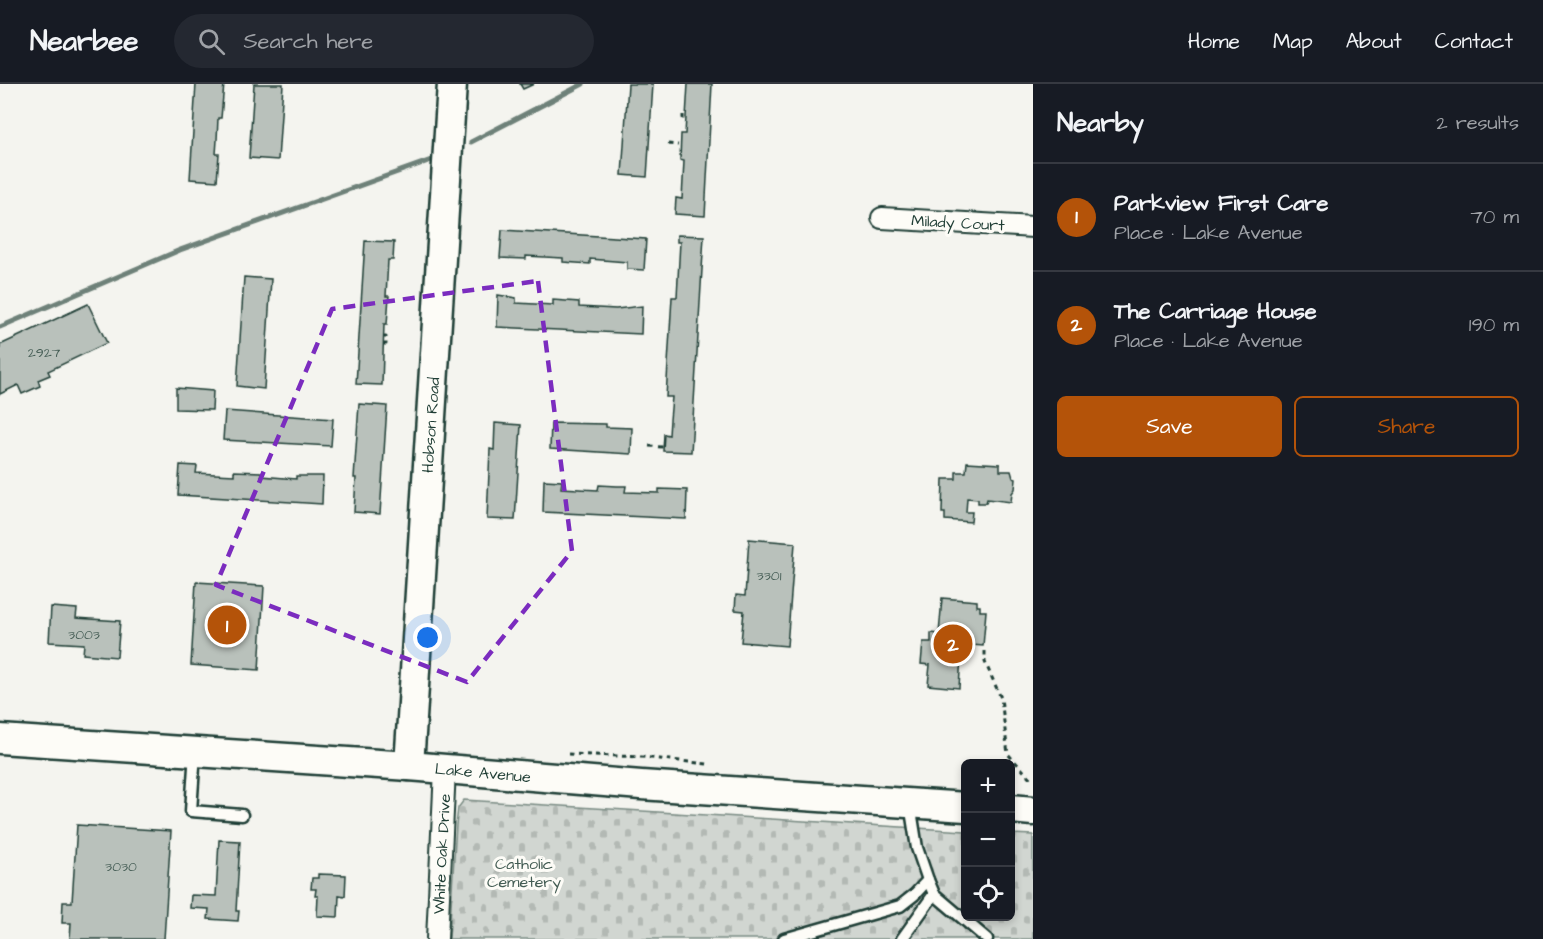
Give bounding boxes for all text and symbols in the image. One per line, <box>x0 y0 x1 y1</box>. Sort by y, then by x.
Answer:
search box <box>174 14 594 68</box>
text: Nearbee <box>30 22 138 61</box>
icon: search <box>195 25 228 58</box>
text: Search here <box>243 26 373 57</box>
text: Home <box>1188 27 1240 56</box>
text: Map <box>1273 27 1313 56</box>
text: About <box>1346 27 1402 56</box>
text: Contact <box>1435 27 1513 56</box>
text: Nearby <box>1057 105 1144 141</box>
text: 2 results <box>1436 109 1519 137</box>
text: Parkview First Care <box>1114 188 1328 219</box>
text: 1 <box>1075 203 1078 231</box>
text: 70 m <box>1471 203 1519 231</box>
street label: Milady Court <box>911 210 1006 237</box>
text: Place · Lake Avenue <box>1114 219 1303 247</box>
text: The Carriage House <box>1114 296 1317 327</box>
text: 2 <box>1071 311 1082 339</box>
text: 190 m <box>1469 311 1519 339</box>
text: Place · Lake Avenue <box>1114 327 1303 355</box>
house number: 2927 <box>28 343 61 363</box>
street label: Hobson Road <box>417 376 445 474</box>
button: Save <box>1057 396 1282 457</box>
button: Share <box>1294 396 1519 457</box>
house number: 3301 <box>757 566 782 586</box>
pin: 1 <box>208 602 246 648</box>
pin: 2 <box>934 622 972 666</box>
your location <box>413 623 442 652</box>
house number: 3003 <box>68 625 100 645</box>
street label: Lake Avenue <box>434 758 532 788</box>
map controls <box>961 759 1015 921</box>
button: + <box>961 759 1015 813</box>
street label: White Oak Drive <box>428 793 456 915</box>
button: − <box>961 813 1015 867</box>
park label: Catholic Cemetery <box>487 853 561 894</box>
house number: 3030 <box>105 857 137 877</box>
button: locate <box>961 867 1015 921</box>

